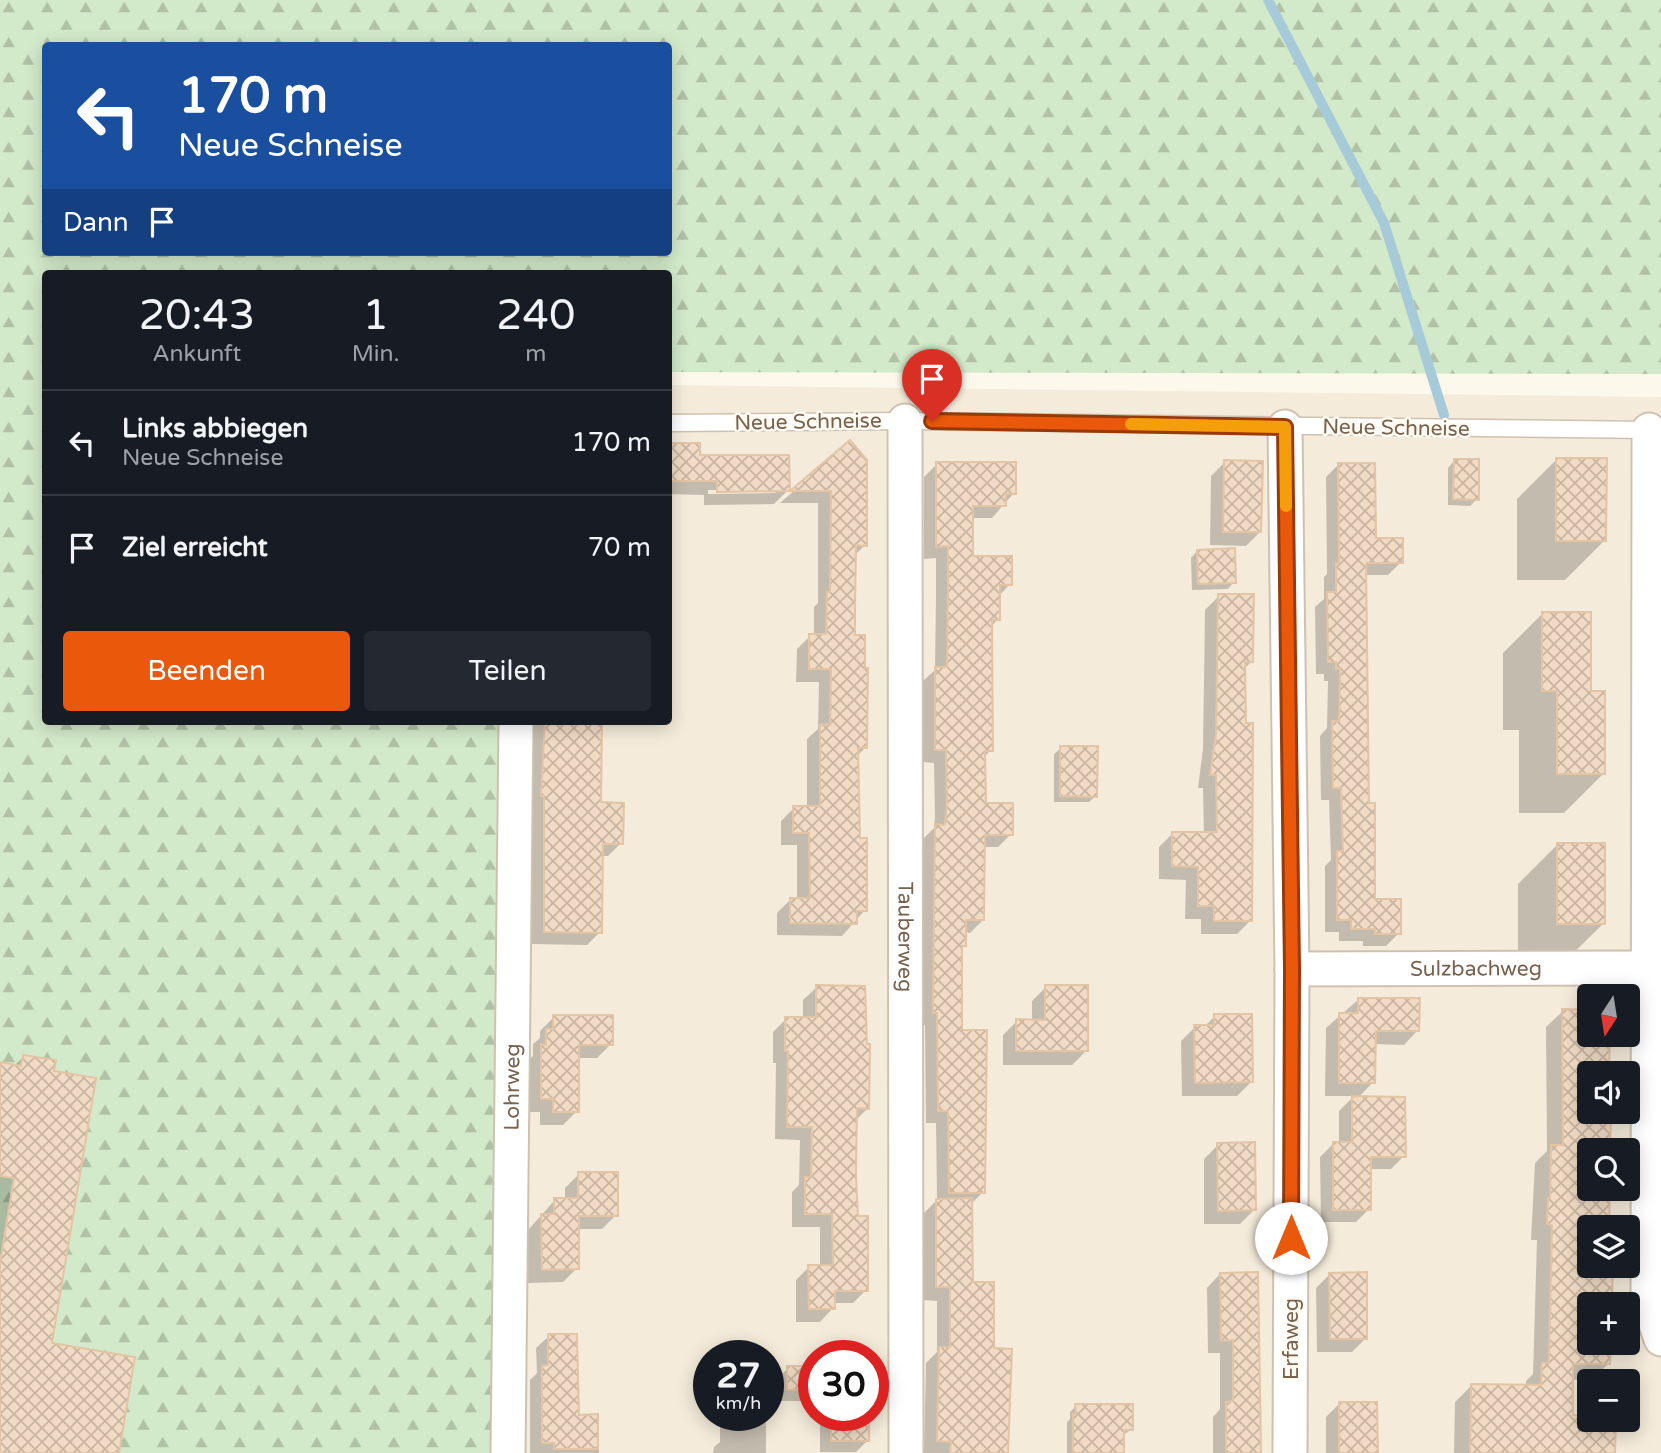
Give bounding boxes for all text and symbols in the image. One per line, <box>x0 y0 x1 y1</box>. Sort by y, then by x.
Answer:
text: 170 m <box>178 67 328 126</box>
icon: left <box>63 70 154 161</box>
text: Neue Schneise <box>178 127 403 165</box>
icon: arrive <box>143 203 181 241</box>
text: Dann <box>63 207 129 238</box>
text: 20:43 <box>139 290 255 341</box>
text: 1 <box>362 290 389 341</box>
text: 240 <box>496 290 575 341</box>
text: Ankunft <box>153 340 241 368</box>
text: Min. <box>352 340 399 368</box>
text: m <box>525 340 546 368</box>
pin <box>902 349 962 421</box>
icon: arrive <box>913 360 951 398</box>
street label: Neue Schneise <box>734 408 882 436</box>
text: Links abbiegen <box>122 413 308 444</box>
street label: Neue Schneise <box>1322 414 1470 442</box>
icon: left <box>63 424 101 462</box>
text: 170 m <box>571 427 651 458</box>
text: Neue Schneise <box>122 444 283 472</box>
icon: arrive <box>63 529 101 567</box>
text: Ziel erreicht <box>122 532 268 563</box>
text: 70 m <box>588 532 651 563</box>
button: Beenden <box>63 631 350 711</box>
button: Teilen <box>364 631 651 711</box>
street label: Tauberweg <box>893 882 918 992</box>
street label: Sulzbachweg <box>1410 956 1542 981</box>
north arrow <box>1577 984 1640 1046</box>
map controls <box>1577 984 1640 1432</box>
street label: Lohrweg <box>499 1043 525 1131</box>
button: sound <box>1577 1061 1640 1124</box>
button: search <box>1577 1138 1640 1201</box>
position arrow <box>1254 1201 1328 1275</box>
button: layers <box>1577 1215 1640 1278</box>
button: + <box>1577 1292 1640 1355</box>
street label: Erfaweg <box>1279 1298 1304 1380</box>
speed limit sign: 30 <box>798 1340 889 1431</box>
text: 27 <box>717 1355 760 1397</box>
button: − <box>1577 1369 1640 1432</box>
text: km/h <box>716 1392 761 1414</box>

